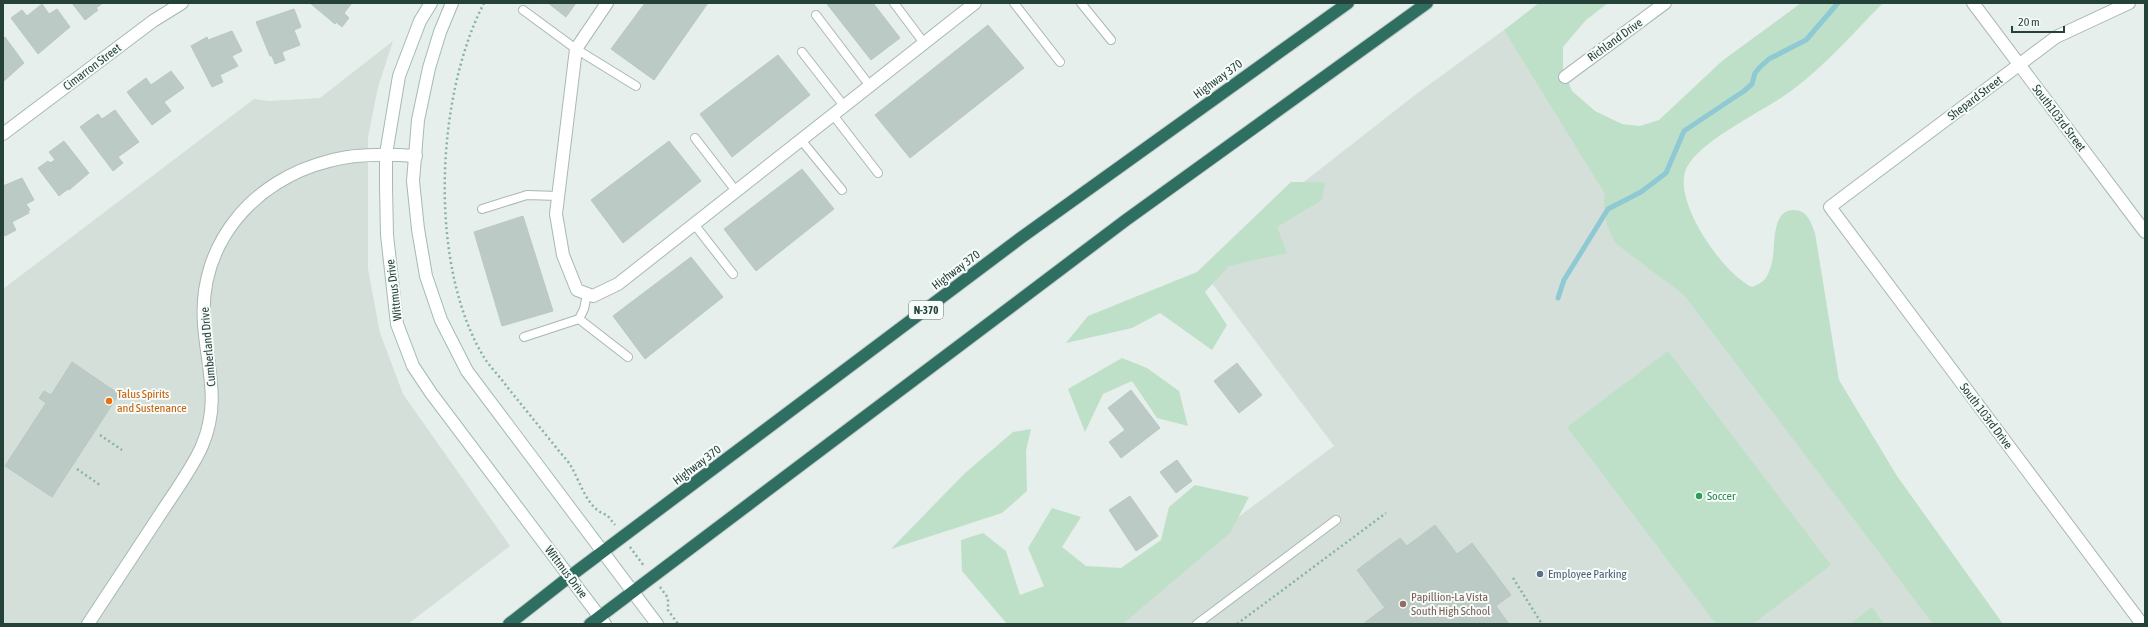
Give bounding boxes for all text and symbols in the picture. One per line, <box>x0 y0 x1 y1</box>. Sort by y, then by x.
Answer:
scale bar <box>2012 8 2064 34</box>
street label: Richland Drive <box>1585 15 1645 65</box>
text: 20 m <box>2018 15 2040 29</box>
street label: Cimarron Street <box>60 40 124 93</box>
street label: Highway 370 <box>1191 56 1245 101</box>
street label: Shepard Street <box>1945 73 2006 123</box>
street label: South103rd Street <box>2029 82 2089 155</box>
street label: Highway 370 <box>929 247 983 293</box>
street label: Wittmus Drive <box>383 258 405 322</box>
road number: N-370 <box>909 301 943 319</box>
street label: Cumberland Drive <box>198 307 218 387</box>
street label: South 103rd Drive <box>1957 380 2015 452</box>
place label: Talus Spirits and Sustenance <box>117 387 187 415</box>
marker: Talus Spirits and Sustenance <box>104 396 114 406</box>
street label: Highway 370 <box>670 442 724 488</box>
place label: Soccer <box>1707 489 1736 503</box>
marker: Soccer <box>1694 491 1704 501</box>
street label: Wittmus Drive <box>542 543 590 601</box>
place label: Employee Parking <box>1548 567 1628 581</box>
marker: Employee Parking <box>1535 569 1545 579</box>
place label: Papillion-La Vista South High School <box>1411 590 1491 618</box>
marker: Papillion-La Vista South High School <box>1398 599 1408 609</box>

